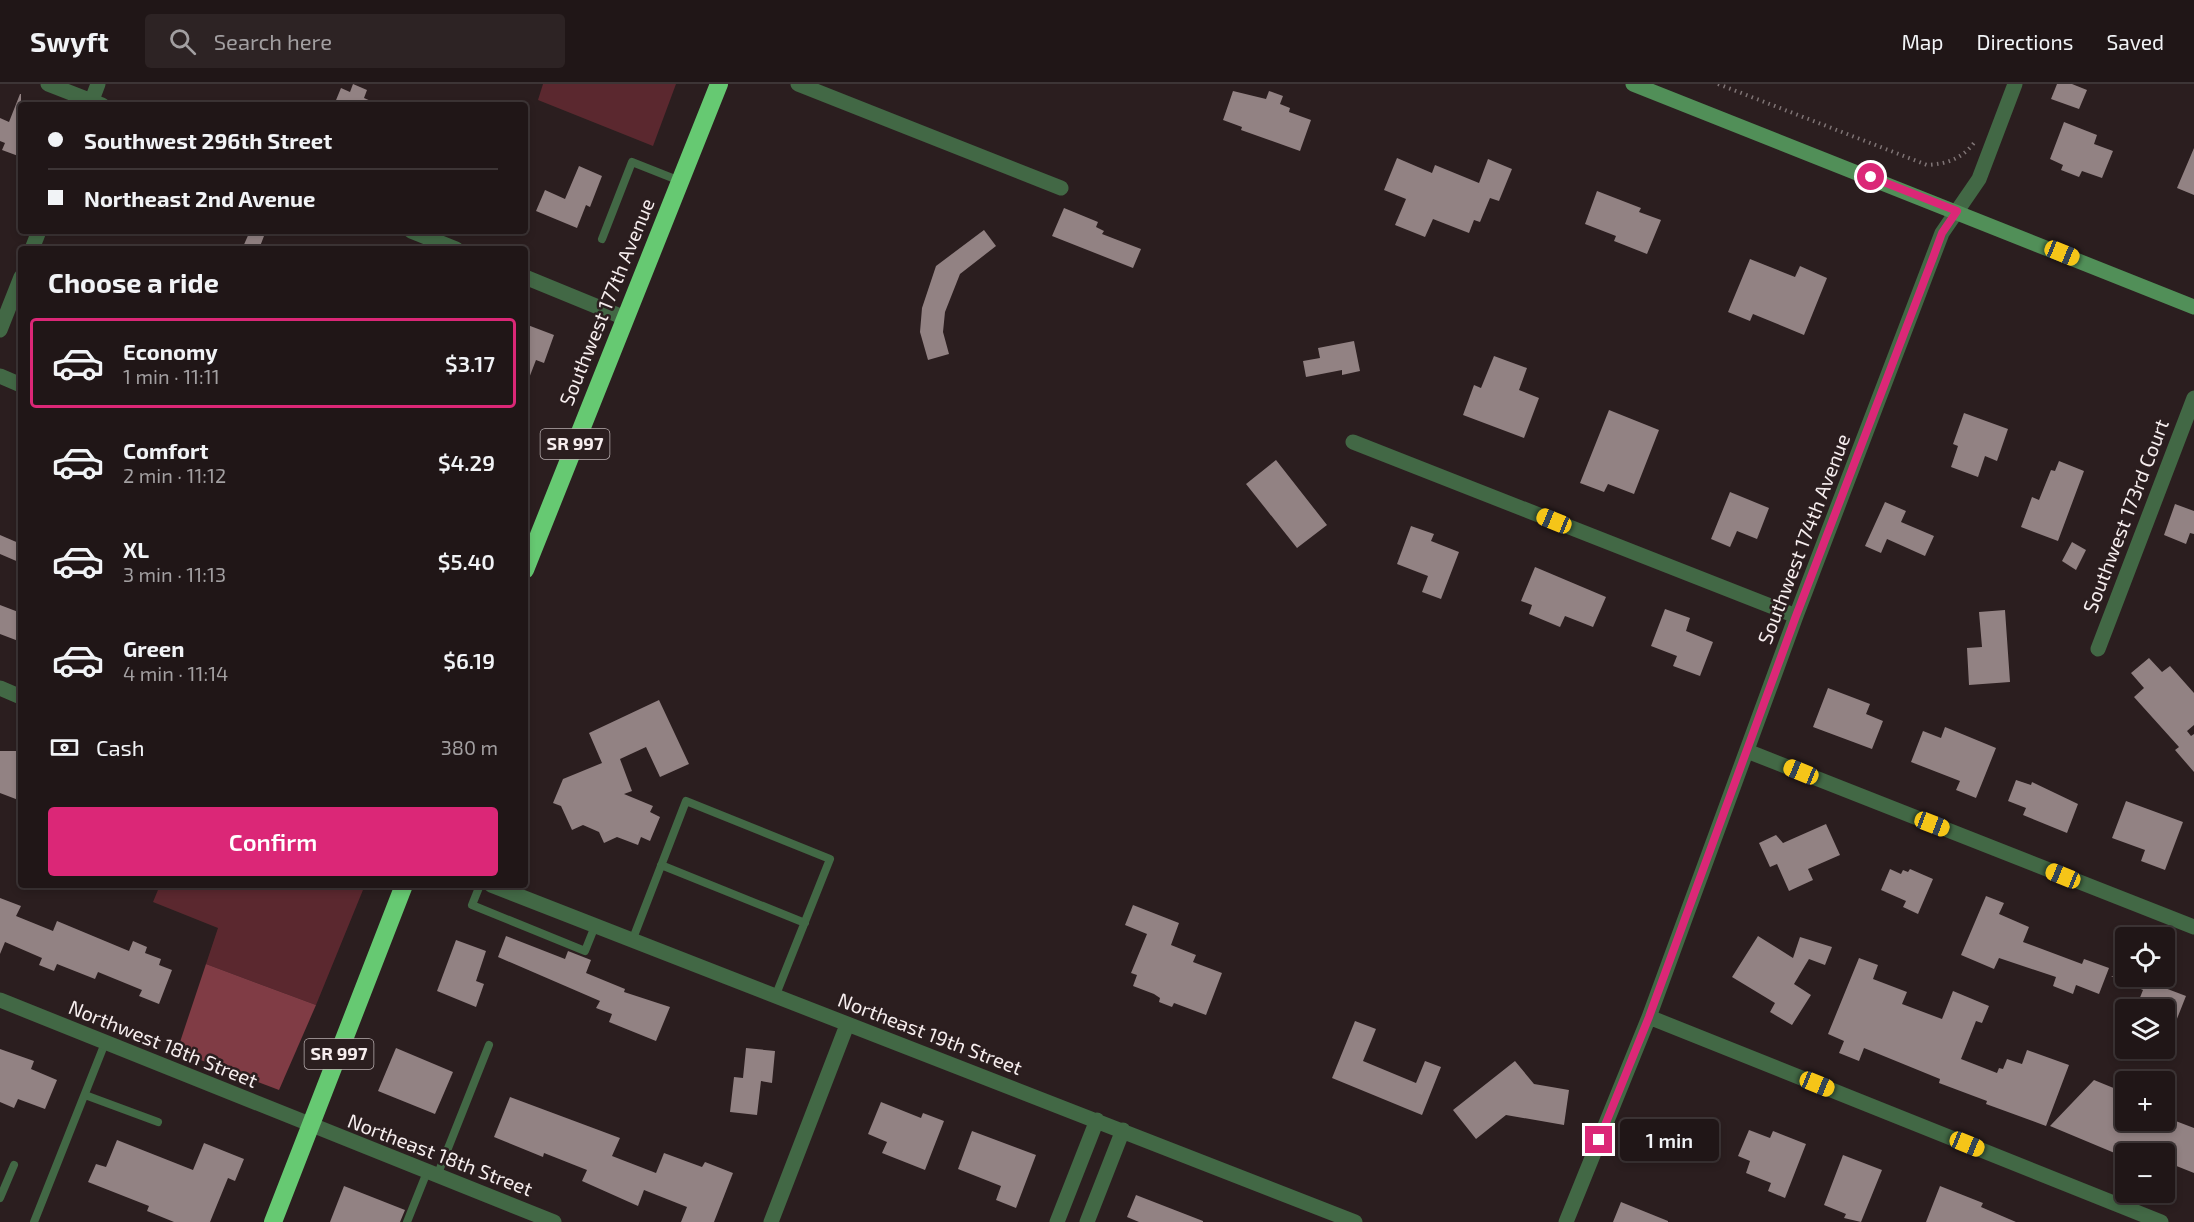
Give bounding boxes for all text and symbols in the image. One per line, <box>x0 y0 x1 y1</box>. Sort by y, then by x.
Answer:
search box <box>145 14 565 68</box>
text: Swyft <box>30 24 109 58</box>
icon: search <box>166 25 199 58</box>
text: Search here <box>214 28 332 54</box>
text: Map <box>1901 29 1944 54</box>
text: Directions <box>1977 29 2073 54</box>
text: Saved <box>2106 29 2164 54</box>
text: Southwest 296th Street <box>84 127 332 153</box>
route start <box>1857 163 1884 190</box>
text: Northeast 2nd Avenue <box>84 185 316 211</box>
street label: Southwest 177th Avenue <box>553 195 659 409</box>
car <box>2042 238 2082 268</box>
text: Choose a ride <box>48 266 219 298</box>
icon: car <box>51 336 105 390</box>
text: Economy <box>123 338 218 364</box>
text: $3.17 <box>445 350 495 376</box>
text: 1 min · 11:11 <box>123 364 220 388</box>
street label: Southwest 173rd Court <box>2077 415 2173 616</box>
road number: SR 997 <box>540 429 610 459</box>
street label: Southwest 174th Avenue <box>1752 430 1854 647</box>
icon: car <box>51 435 105 489</box>
text: Comfort <box>123 437 208 463</box>
text: $4.29 <box>438 449 495 475</box>
text: 2 min · 11:12 <box>123 463 226 487</box>
car <box>1534 506 1574 536</box>
icon: car <box>51 534 105 588</box>
text: XL <box>123 536 149 562</box>
text: $5.40 <box>438 548 495 574</box>
text: 3 min · 11:13 <box>123 562 226 586</box>
icon: car <box>51 633 105 687</box>
text: Green <box>123 635 185 661</box>
text: $6.19 <box>443 647 495 673</box>
text: 4 min · 11:14 <box>123 661 228 685</box>
icon: cash <box>48 731 81 764</box>
text: Cash <box>96 734 145 760</box>
text: 380 m <box>441 735 498 759</box>
car <box>1781 757 1821 787</box>
button: Confirm <box>48 807 498 876</box>
car <box>1912 809 1952 839</box>
car <box>2043 861 2083 891</box>
map controls <box>2115 927 2175 1203</box>
button: locate <box>2115 927 2175 987</box>
street label: Northeast 19th Street <box>835 987 1026 1079</box>
street label: Northwest 18th Street <box>65 994 262 1092</box>
button: layers <box>2115 999 2175 1059</box>
road number: SR 997 <box>304 1039 374 1069</box>
car <box>1797 1069 1837 1099</box>
button: + <box>2115 1071 2175 1131</box>
street label: Northeast 18th Street <box>345 1108 537 1201</box>
callout: 1 min <box>1620 1119 1719 1161</box>
route end <box>1585 1126 1612 1153</box>
text: 1 min <box>1646 1128 1693 1152</box>
car <box>1947 1129 1987 1159</box>
button: − <box>2115 1143 2175 1203</box>

